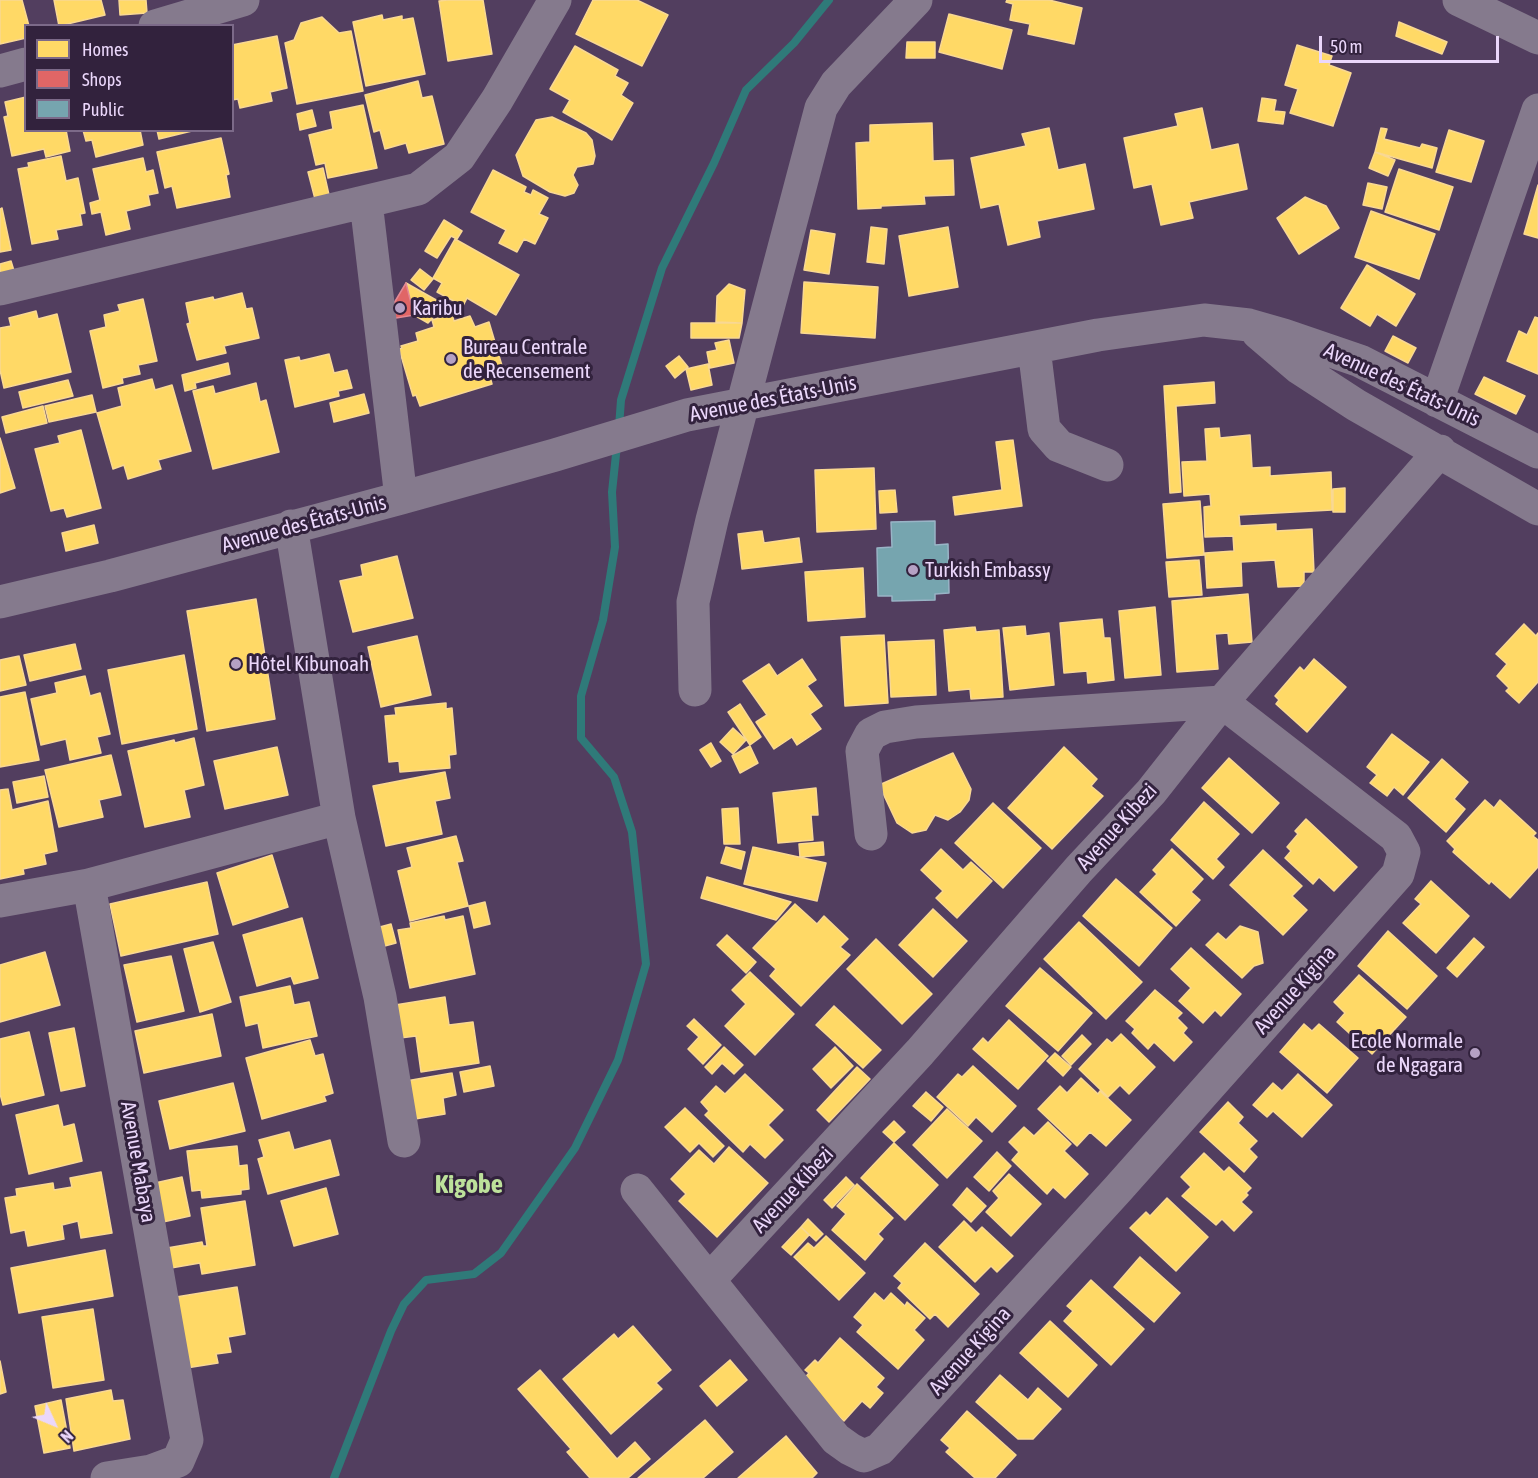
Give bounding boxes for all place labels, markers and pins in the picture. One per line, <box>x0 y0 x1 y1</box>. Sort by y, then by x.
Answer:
place label: Karibu <box>412 295 463 321</box>
marker: Karibu <box>393 301 407 315</box>
place label: Bureau Centrale de Recensement <box>463 334 591 384</box>
marker: Bureau Centrale de Recensement <box>444 352 458 366</box>
place label: Turkish Embassy <box>925 557 1051 583</box>
marker: Turkish Embassy <box>906 563 920 577</box>
place label: Hôtel Kibunoah <box>248 651 369 677</box>
marker: Hôtel Kibunoah <box>229 657 243 671</box>
place label: Ecole Normale de Ngagara <box>1350 1028 1463 1078</box>
marker: Ecole Normale de Ngagara <box>1468 1046 1482 1060</box>

